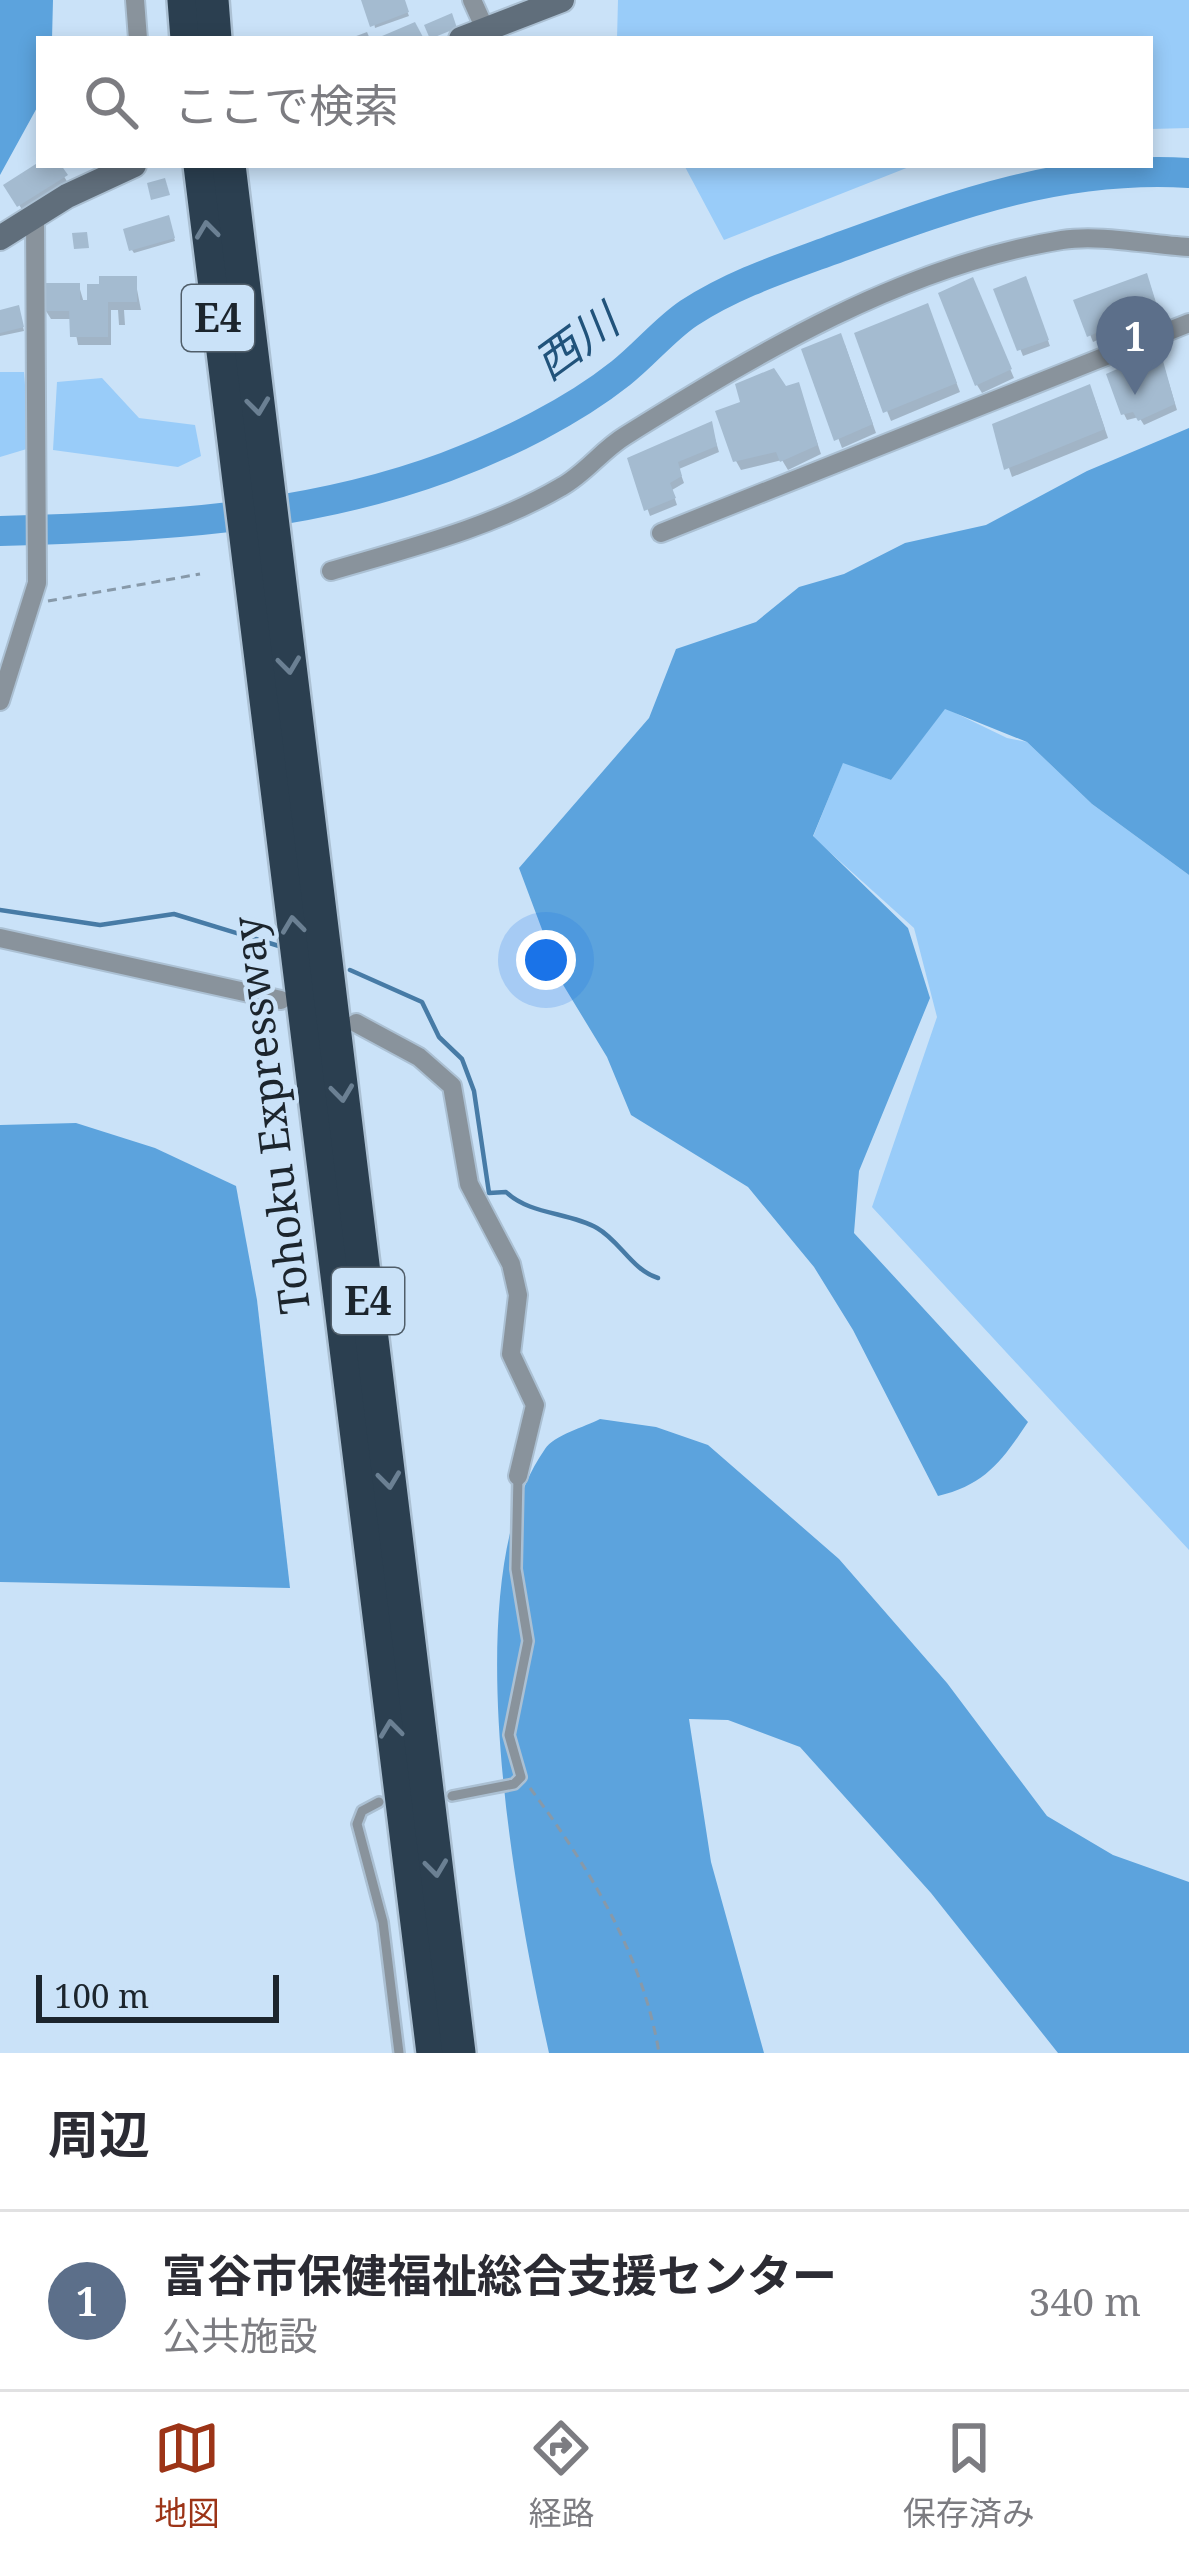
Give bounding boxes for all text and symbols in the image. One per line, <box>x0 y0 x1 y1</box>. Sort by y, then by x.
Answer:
search box <box>36 36 1153 168</box>
icon: search <box>78 69 144 135</box>
text: ここで検索 <box>174 74 399 135</box>
one-way arrow <box>195 220 221 240</box>
road number: E4 <box>182 285 254 351</box>
water label: 西川 <box>521 287 633 392</box>
pin: 1 <box>1096 296 1174 395</box>
one-way arrow <box>244 396 270 416</box>
one-way arrow <box>276 655 302 674</box>
street label: Tohoku Expressway <box>217 913 322 1317</box>
one-way arrow <box>281 915 307 934</box>
your location <box>516 930 576 990</box>
one-way arrow <box>329 1083 355 1103</box>
road number: E4 <box>332 1268 404 1334</box>
one-way arrow <box>376 1471 402 1490</box>
one-way arrow <box>379 1719 405 1738</box>
one-way arrow <box>423 1858 449 1877</box>
scale bar <box>36 1969 279 2022</box>
text: 100 m <box>54 1973 149 2018</box>
text: 周辺 <box>48 2098 150 2168</box>
text: 富谷市保健福祉総合支援センター <box>162 2244 837 2305</box>
text: 1 <box>76 2274 98 2327</box>
text: 340 m <box>1029 2274 1141 2327</box>
text: 公共施設 <box>162 2308 318 2361</box>
tab: 地図 <box>154 2415 220 2535</box>
tab: 経路 <box>528 2415 594 2535</box>
tab: 保存済み <box>903 2415 1035 2535</box>

